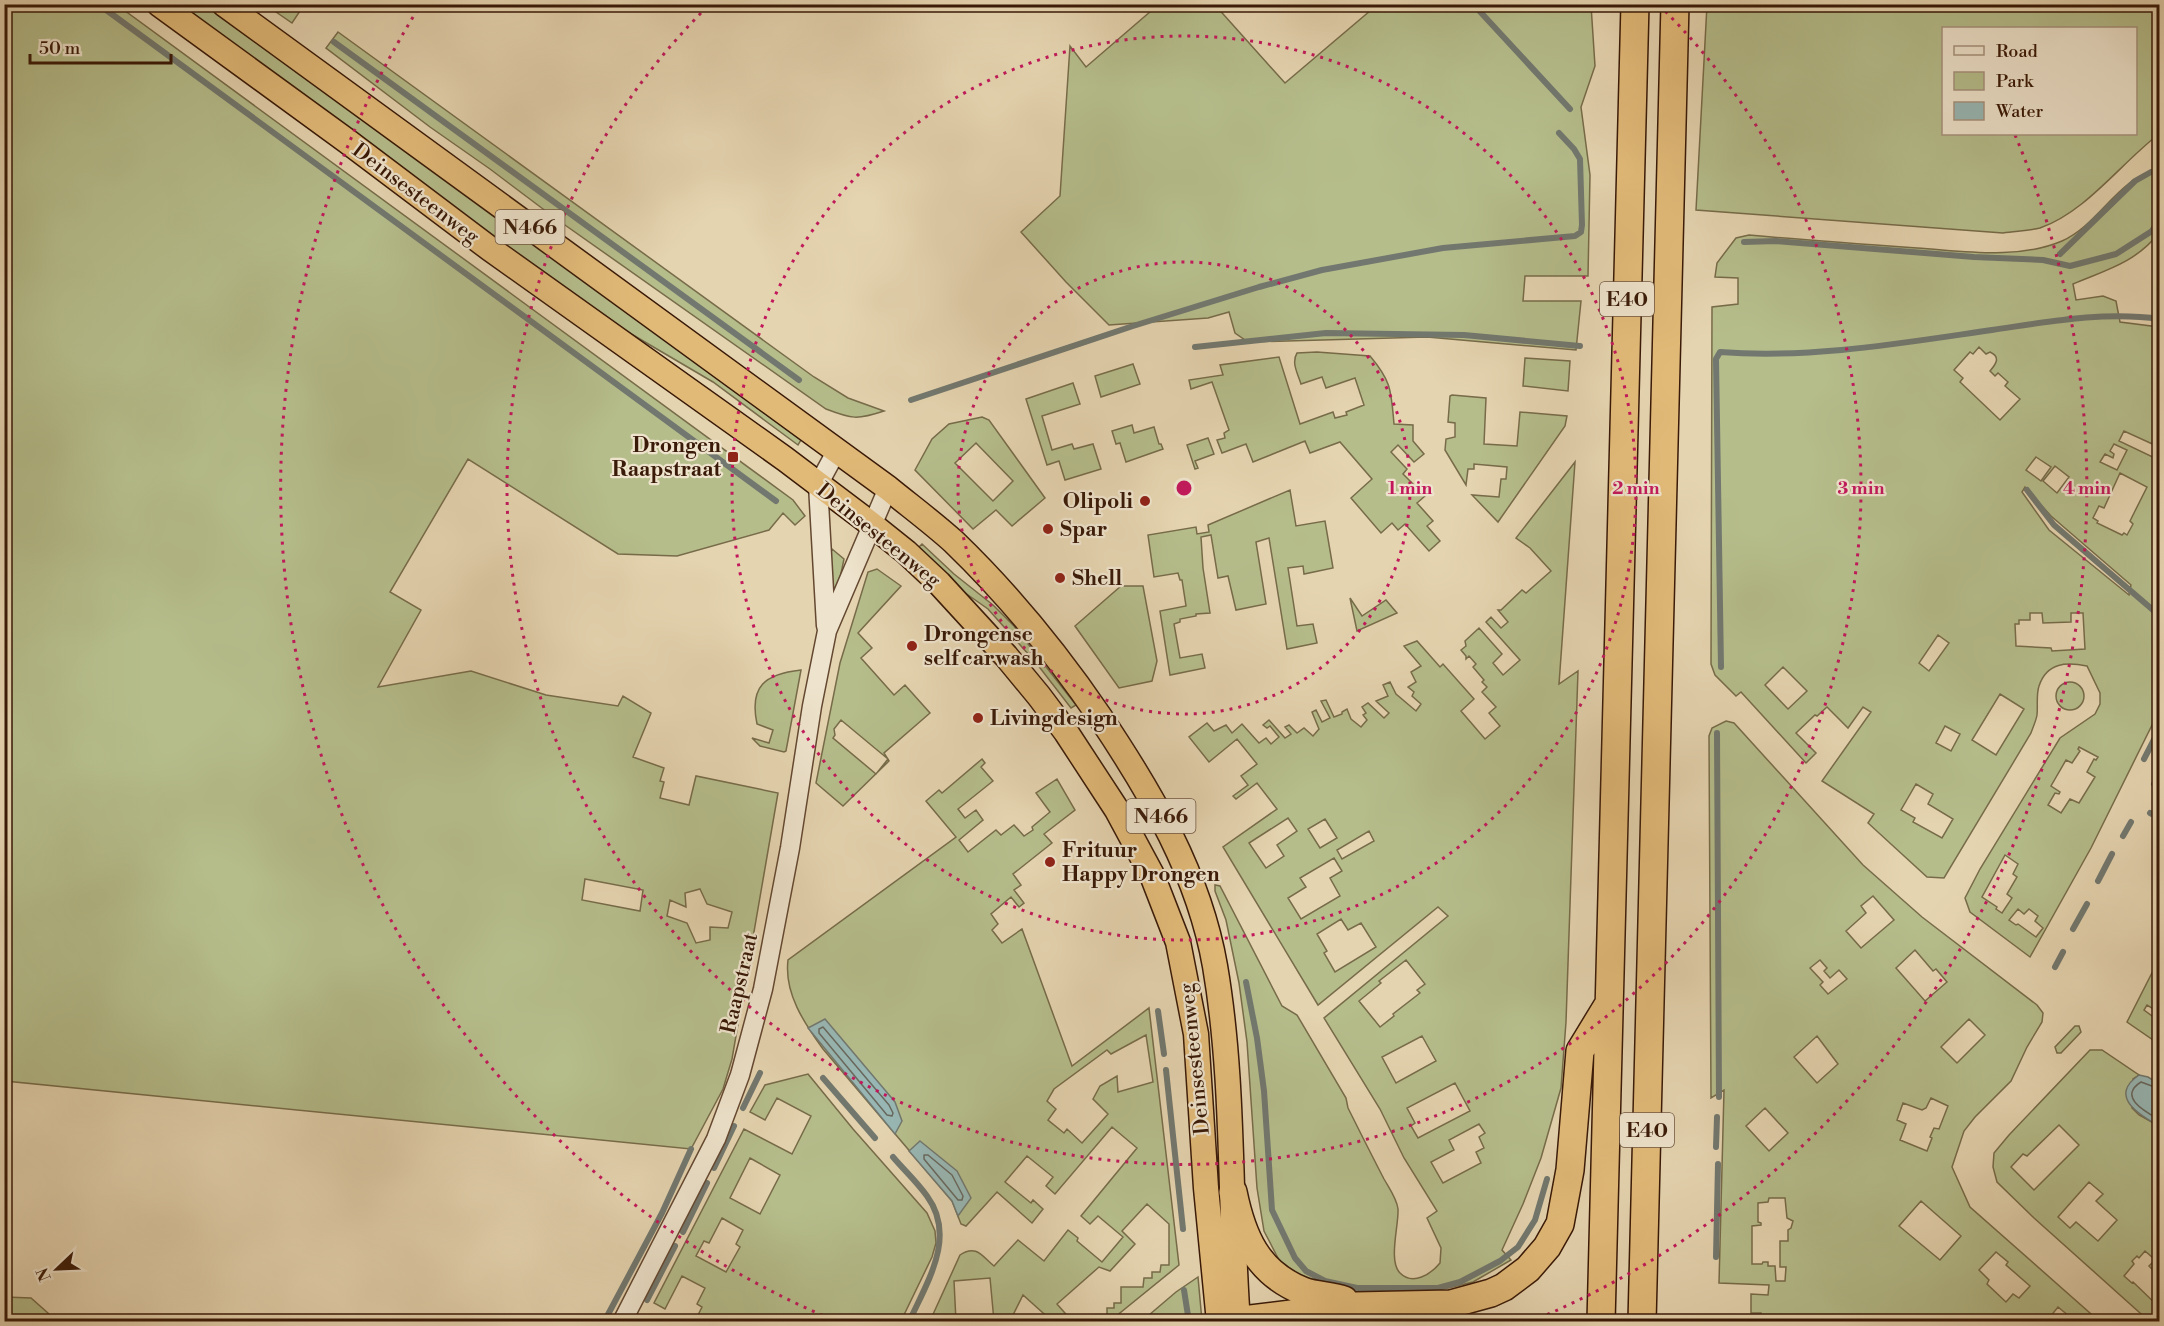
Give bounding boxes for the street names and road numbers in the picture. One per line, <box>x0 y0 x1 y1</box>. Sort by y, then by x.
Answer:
street label: Deinsesteenweg <box>347 138 484 250</box>
road number: N466 <box>496 210 564 244</box>
road number: E40 <box>1600 282 1654 316</box>
street label: Deinsesteenweg <box>811 478 946 594</box>
road number: N466 <box>1126 799 1196 833</box>
street label: Raapstraat <box>716 930 764 1036</box>
street label: Deinsesteenweg <box>1174 982 1216 1136</box>
road number: E40 <box>1620 1113 1674 1147</box>

